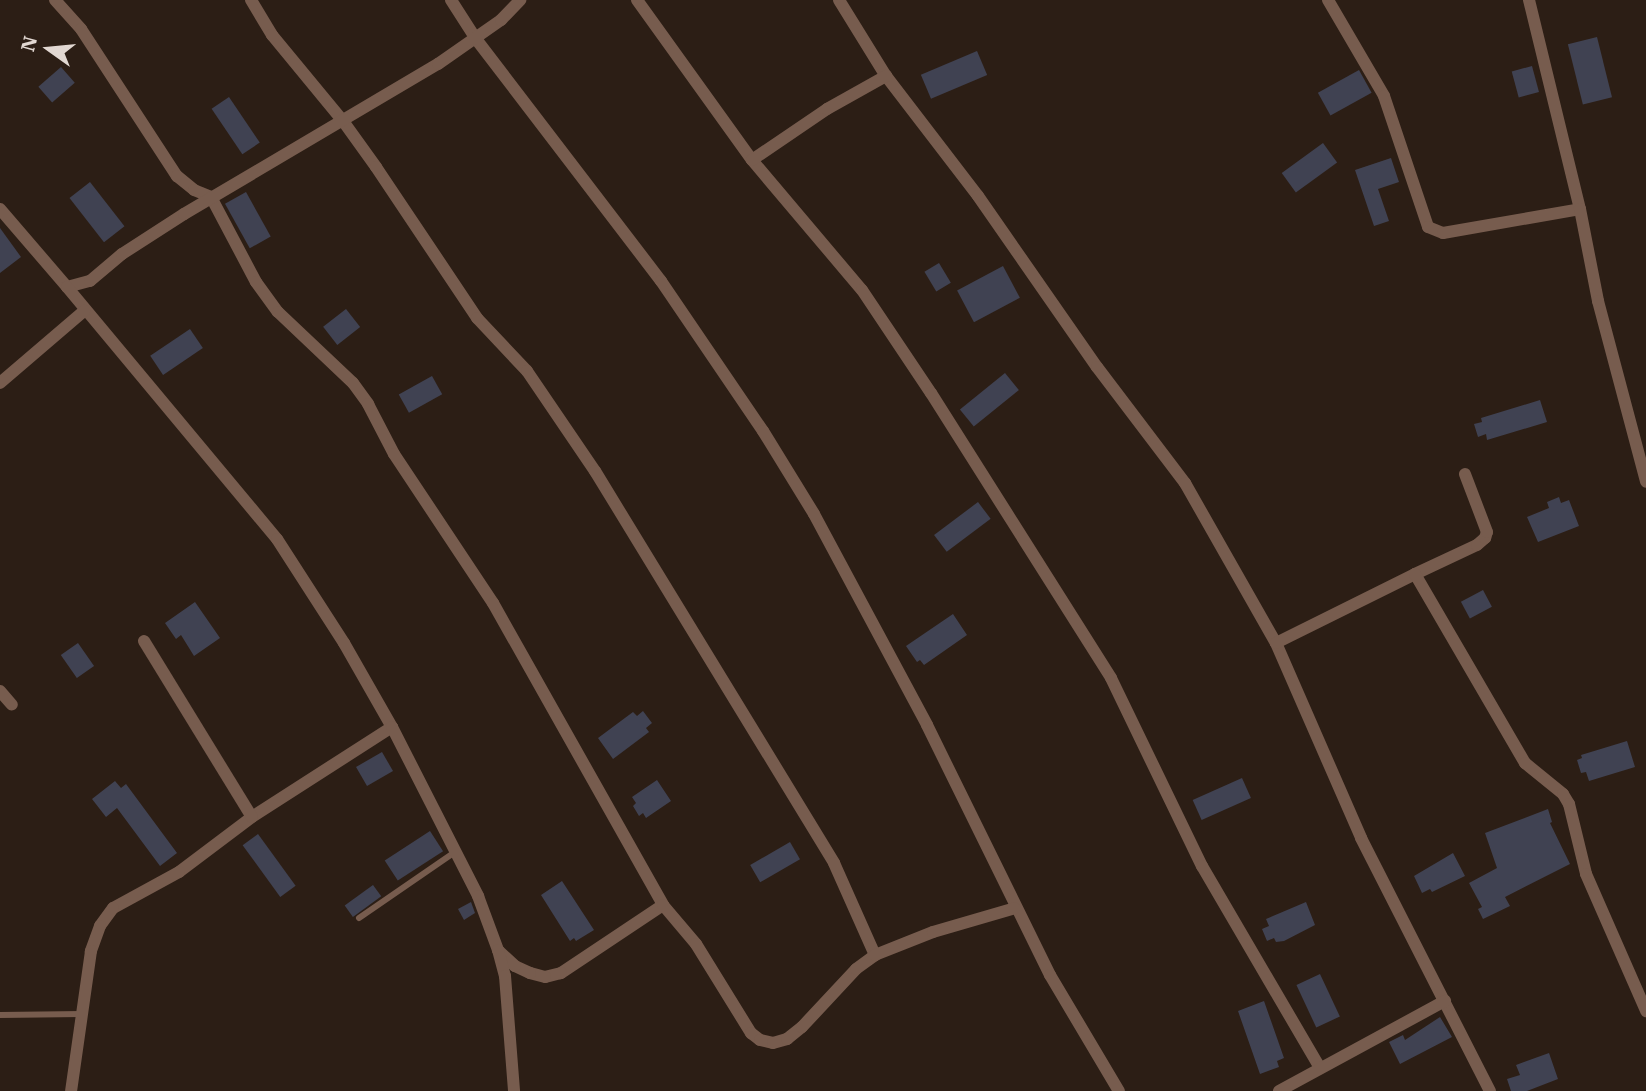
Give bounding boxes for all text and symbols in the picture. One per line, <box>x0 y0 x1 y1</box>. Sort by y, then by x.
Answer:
north arrow <box>14 14 84 84</box>
text: N <box>15 33 42 54</box>

